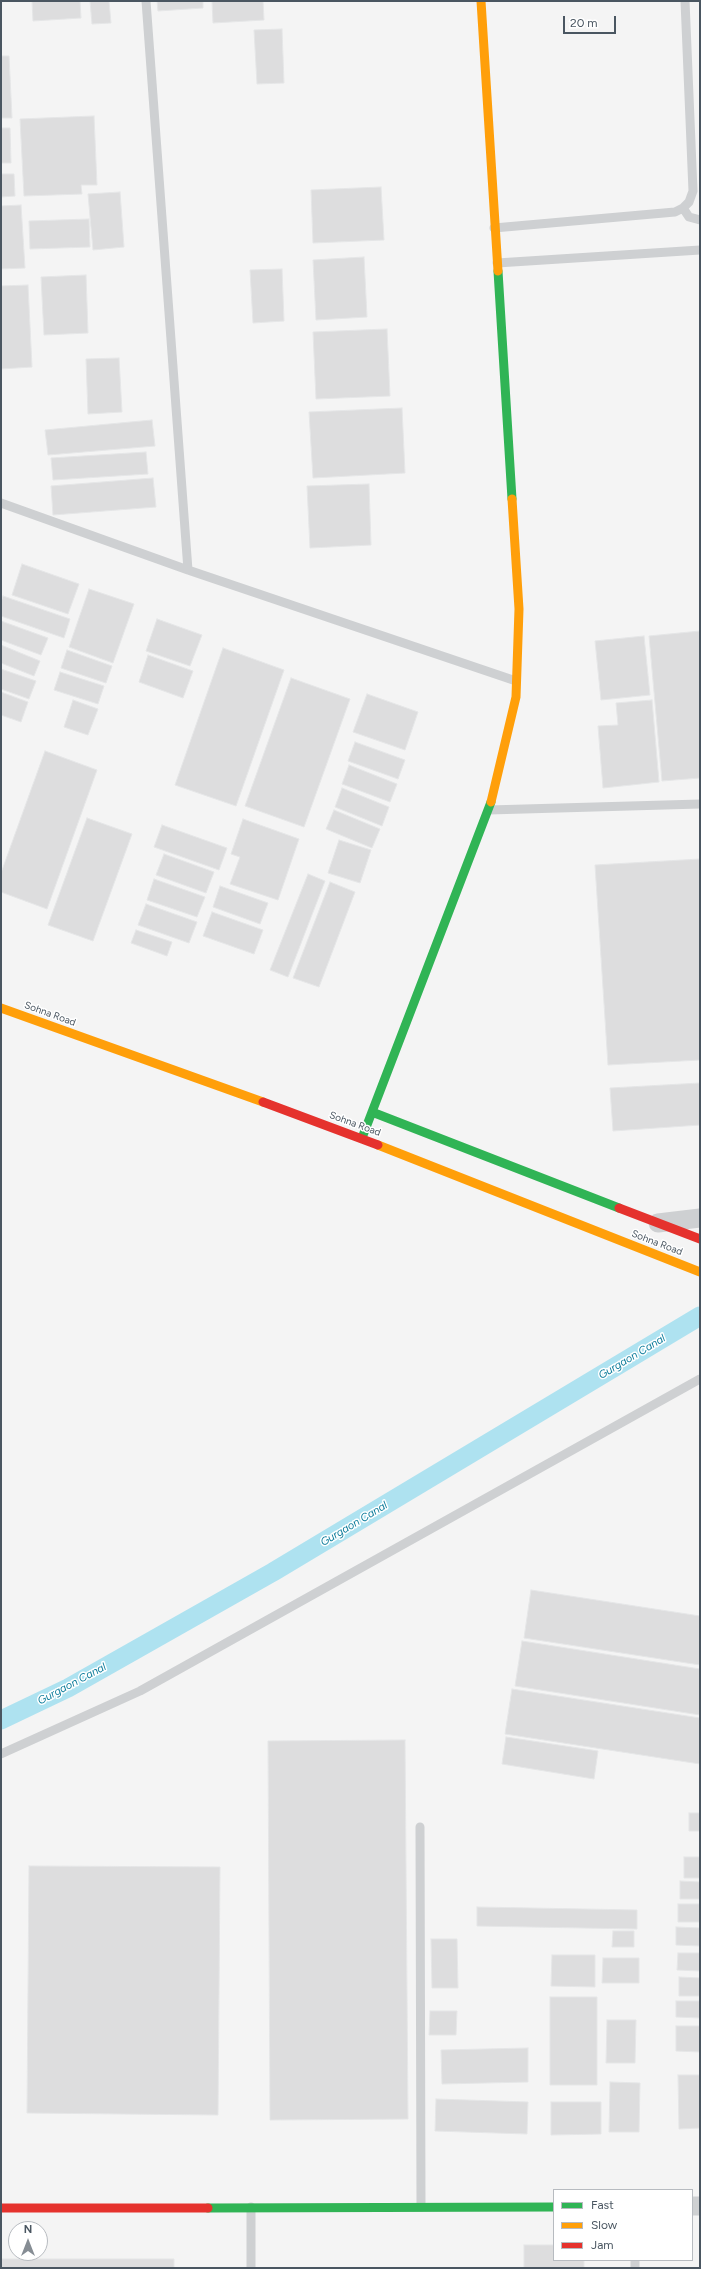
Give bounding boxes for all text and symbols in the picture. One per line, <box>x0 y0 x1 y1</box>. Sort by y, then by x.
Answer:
scale bar <box>565 8 618 34</box>
text: 20 m <box>570 16 598 30</box>
street label: Sohna Road <box>23 999 77 1029</box>
street label: Sohna Road <box>328 1109 382 1139</box>
street label: Sohna Road <box>630 1228 684 1258</box>
water label: Gurgaon Canal <box>596 1332 668 1382</box>
water label: Gurgaon Canal <box>318 1499 390 1549</box>
water label: Gurgaon Canal <box>35 1660 109 1708</box>
legend <box>553 2189 693 2261</box>
text: Fast <box>591 2198 614 2212</box>
text: Slow <box>591 2218 617 2232</box>
north arrow <box>8 2221 48 2261</box>
text: N <box>24 2223 32 2236</box>
text: Jam <box>591 2238 614 2252</box>

